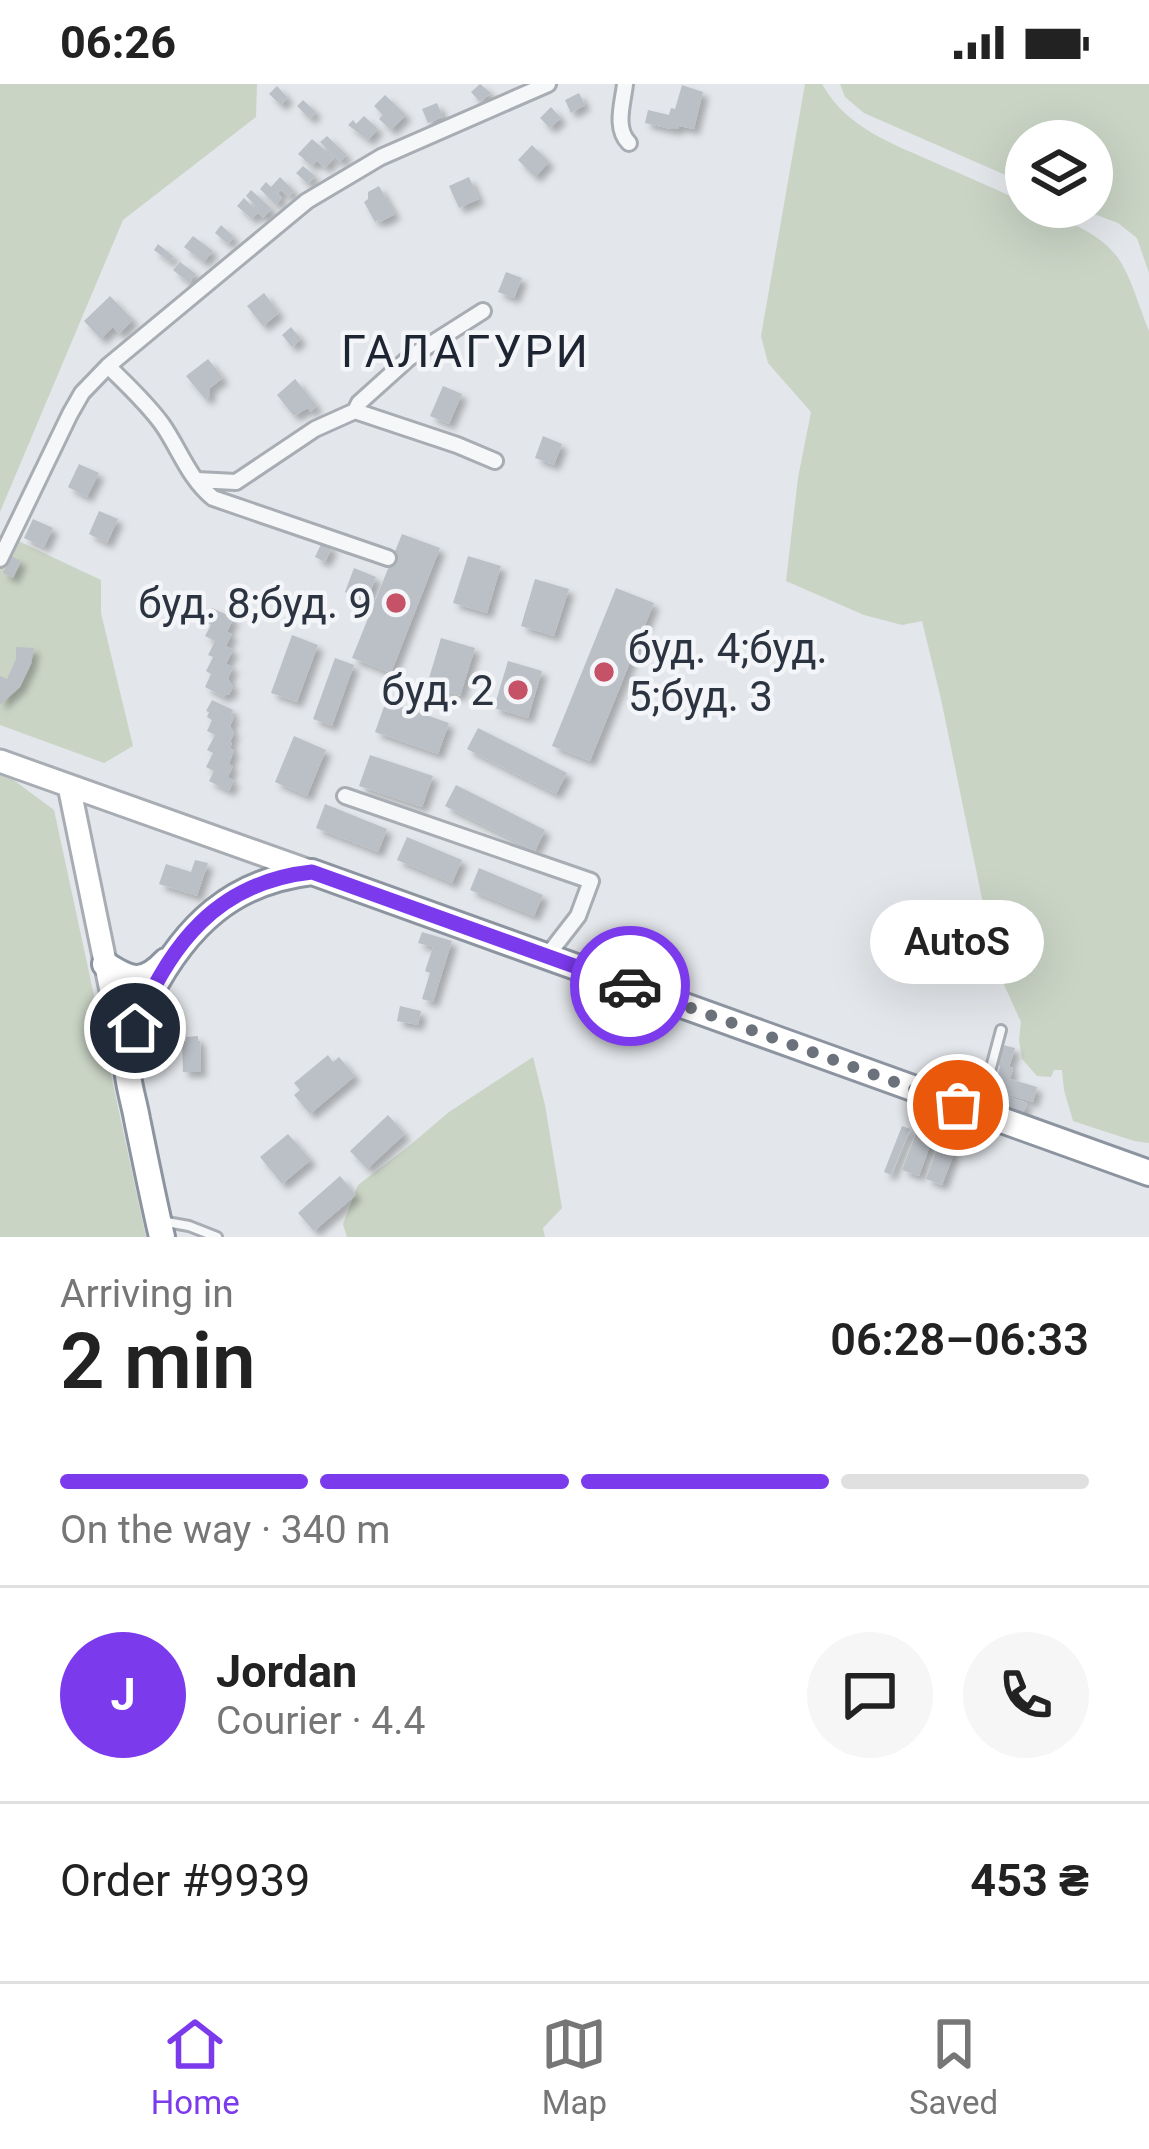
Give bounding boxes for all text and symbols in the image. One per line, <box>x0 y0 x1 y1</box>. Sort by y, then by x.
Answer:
text: 06:26 <box>60 16 176 69</box>
map controls <box>1005 120 1113 228</box>
button: layers <box>1005 120 1113 228</box>
district label: ГАЛАГУРИ <box>341 325 591 378</box>
place label: буд. 8;буд. 9 <box>138 579 372 628</box>
marker: буд. 8;буд. 9 <box>383 590 409 616</box>
place label: буд. 4;буд. 5;буд. 3 <box>628 624 828 721</box>
marker: буд. 4;буд. 5;буд. 3 <box>591 659 617 685</box>
place label: буд. 2 <box>382 666 494 715</box>
marker: буд. 2 <box>505 677 531 703</box>
callout: AutoS <box>871 901 1045 985</box>
text: AutoS <box>904 919 1010 965</box>
courier <box>570 926 690 1046</box>
icon: car <box>597 953 663 1019</box>
pin <box>84 977 186 1079</box>
icon: home <box>102 995 168 1061</box>
pin <box>907 1054 1009 1156</box>
icon: bag <box>925 1072 991 1138</box>
text: Arriving in <box>60 1271 234 1317</box>
text: 06:28–06:33 <box>830 1313 1089 1366</box>
text: 2 min <box>60 1316 256 1407</box>
text: On the way · 340 m <box>60 1507 391 1553</box>
button: chat <box>807 1632 933 1758</box>
button: phone <box>963 1632 1089 1758</box>
text: Jordan <box>216 1645 357 1698</box>
text: J <box>110 1668 136 1721</box>
text: Courier · 4.4 <box>216 1698 425 1744</box>
text: Order #9939 <box>60 1854 310 1907</box>
text: 453 ₴ <box>970 1854 1089 1907</box>
tab: Home <box>151 2011 240 2122</box>
tab: Map <box>541 2011 607 2122</box>
tab: Saved <box>909 2011 998 2122</box>

